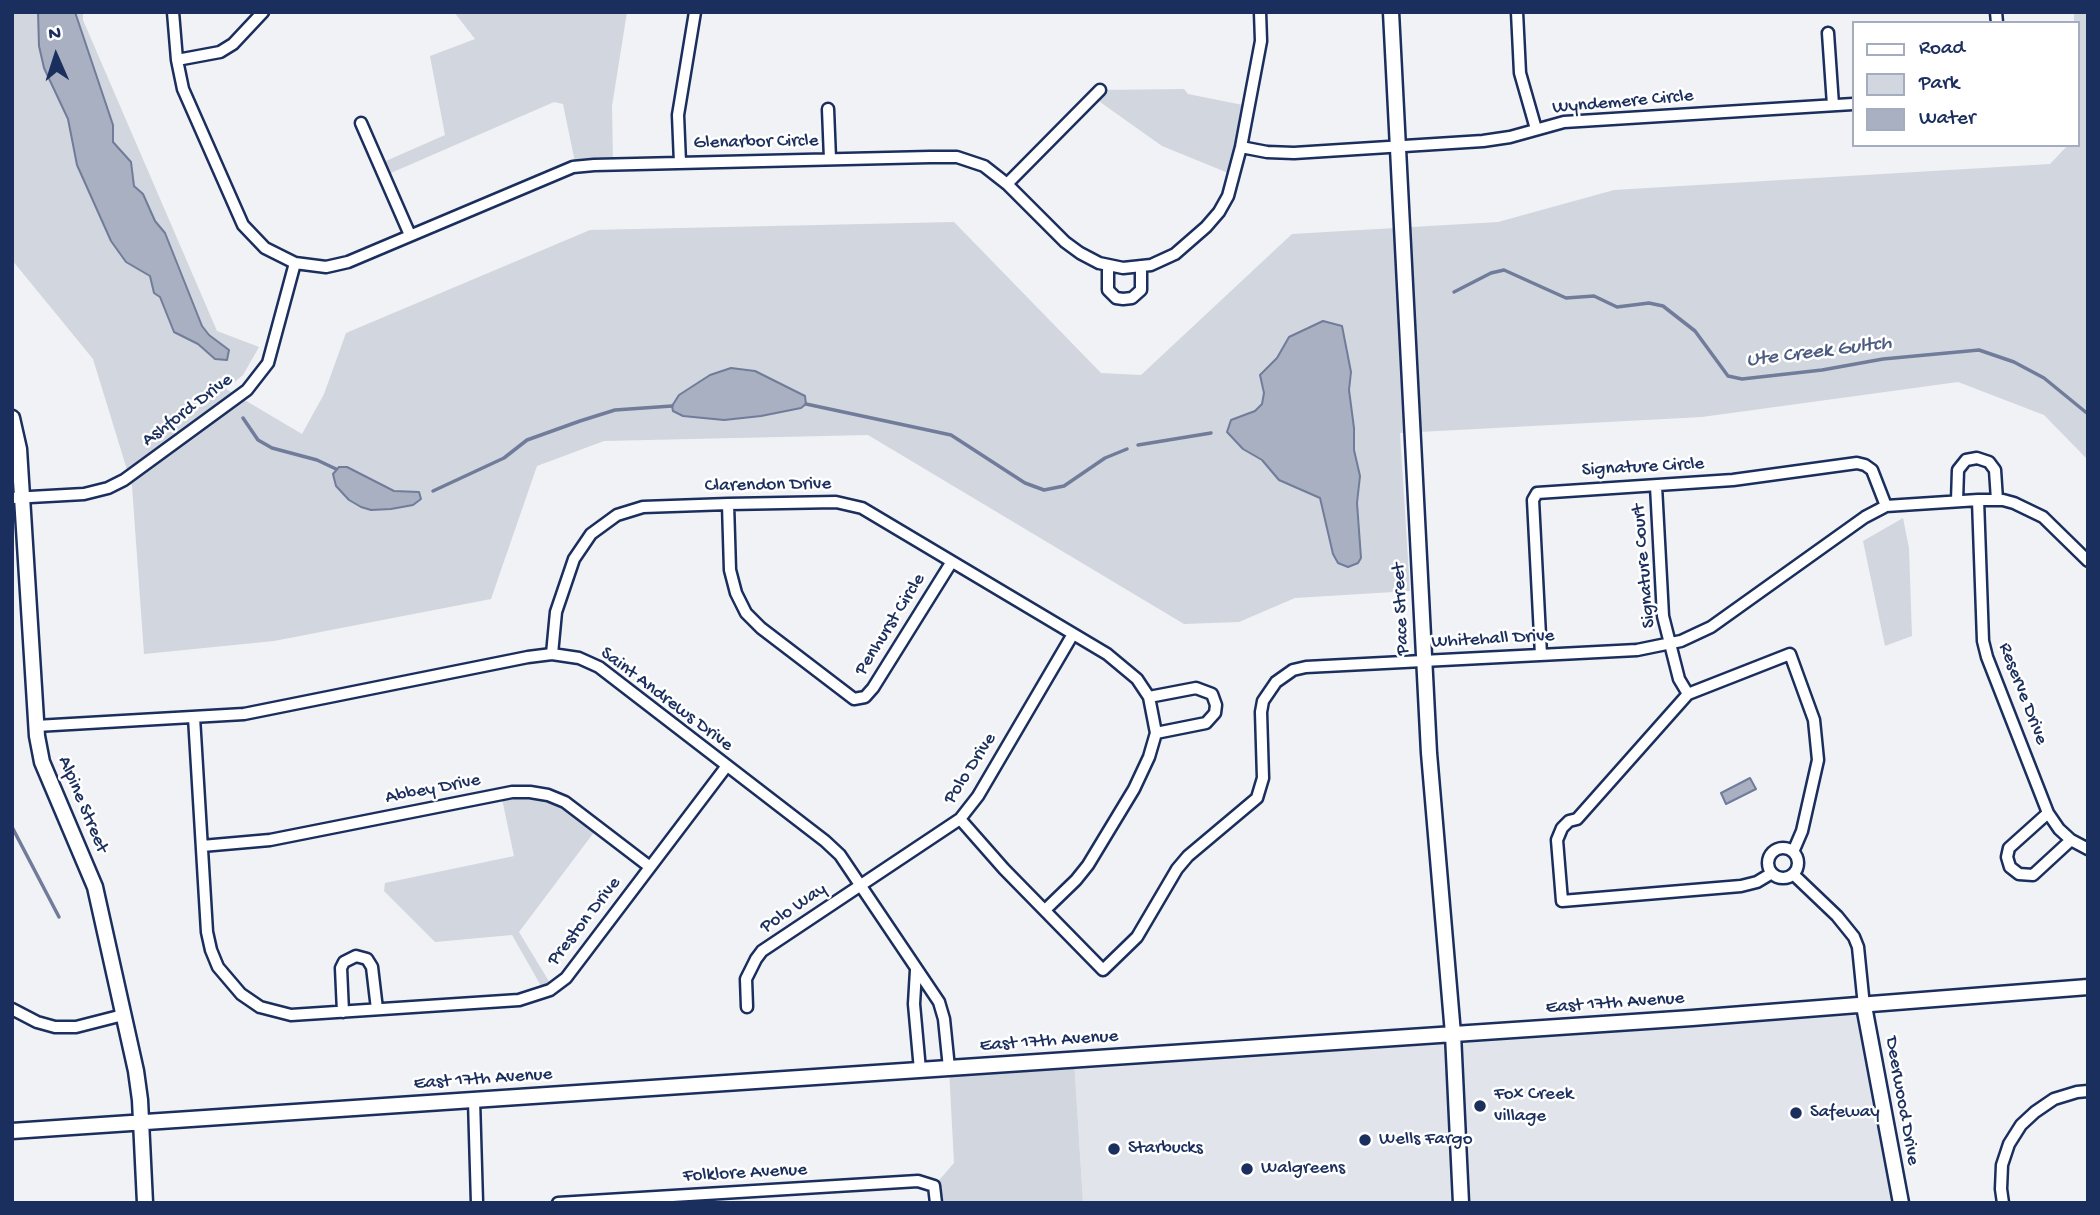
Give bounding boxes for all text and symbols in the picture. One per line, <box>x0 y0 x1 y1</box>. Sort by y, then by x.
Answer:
north arrow <box>21 21 91 91</box>
legend <box>1852 21 2079 147</box>
text: N <box>48 23 62 46</box>
text: Road <box>1919 37 1965 62</box>
text: Park <box>1919 72 1959 97</box>
street label: Wyndemere Circle <box>1552 85 1694 121</box>
text: Water <box>1919 107 1975 132</box>
street label: Glenarbor Circle <box>693 131 819 155</box>
water label: Ute Creek Gultch <box>1745 332 1893 374</box>
street label: Ashford Drive <box>138 369 238 453</box>
street label: Signature Circle <box>1581 453 1705 483</box>
street label: Clarendon Drive <box>705 473 831 499</box>
street label: Signature Court <box>1628 503 1662 629</box>
street label: Pace Street <box>1388 562 1416 656</box>
street label: Penhurst Circle <box>851 570 931 680</box>
street label: Whitehall Drive <box>1431 625 1555 655</box>
street label: Reserve Drive <box>1992 640 2052 748</box>
street label: Saint Andrews Drive <box>595 643 737 757</box>
street label: Polo Drive <box>940 729 1002 809</box>
street label: Alpine Street <box>51 753 113 857</box>
street label: Abbey Drive <box>384 770 482 810</box>
street label: Preston Drive <box>543 873 627 971</box>
street label: Polo Way <box>757 879 831 939</box>
street label: East 17th Avenue <box>1545 988 1685 1020</box>
street label: East 17th Avenue <box>979 1026 1119 1058</box>
street label: Deerwood Drive <box>1878 1035 1924 1167</box>
street label: East 17th Avenue <box>413 1064 553 1096</box>
place label: Fox Creek village <box>1494 1084 1573 1128</box>
marker: Fox Creek village <box>1472 1098 1488 1114</box>
place label: Safeway <box>1810 1102 1880 1124</box>
marker: Safeway <box>1788 1105 1804 1121</box>
place label: Wells Fargo <box>1379 1129 1472 1151</box>
marker: Wells Fargo <box>1357 1132 1373 1148</box>
place label: Starbucks <box>1128 1138 1203 1160</box>
marker: Starbucks <box>1106 1141 1122 1157</box>
place label: Walgreens <box>1261 1158 1345 1180</box>
street label: Folklore Avenue <box>682 1159 808 1189</box>
marker: Walgreens <box>1239 1161 1255 1177</box>

